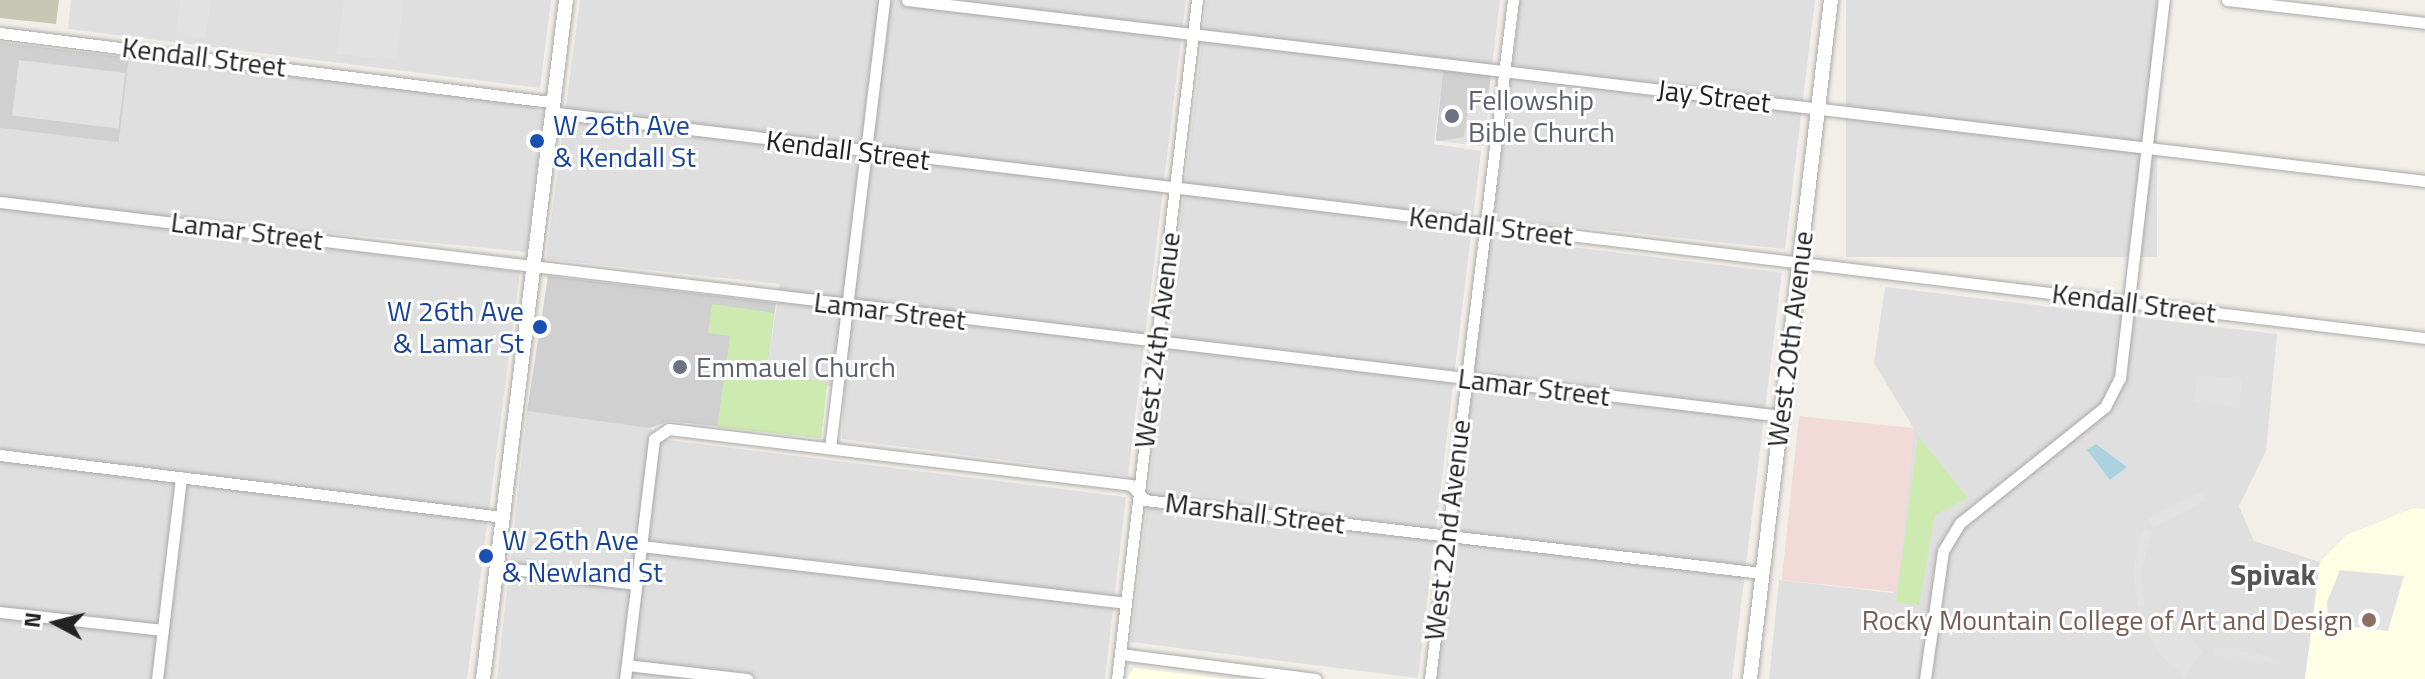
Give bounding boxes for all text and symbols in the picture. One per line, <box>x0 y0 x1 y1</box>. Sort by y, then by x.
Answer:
street label: Kendall Street <box>120 30 288 84</box>
street label: Jay Street <box>1655 72 1773 120</box>
place label: Fellowship Bible Church <box>1468 83 1615 149</box>
marker: Fellowship Bible Church <box>1443 107 1461 125</box>
place label: W 26th Ave & Kendall St <box>553 108 696 174</box>
street label: Kendall Street <box>764 123 932 177</box>
marker: W 26th Ave & Kendall St <box>528 132 546 150</box>
street label: Kendall Street <box>1407 199 1575 253</box>
street label: Lamar Street <box>169 205 325 257</box>
street label: West 20th Avenue <box>1760 229 1820 449</box>
street label: West 24th Avenue <box>1127 230 1187 450</box>
street label: Kendall Street <box>2050 276 2218 330</box>
street label: Lamar Street <box>812 285 968 337</box>
place label: W 26th Ave & Lamar St <box>387 294 524 360</box>
marker: W 26th Ave & Lamar St <box>531 318 549 336</box>
place label: Emmauel Church <box>696 350 896 384</box>
marker: Emmauel Church <box>671 358 689 376</box>
street label: Lamar Street <box>1456 361 1612 413</box>
street label: West 22nd Avenue <box>1417 418 1477 642</box>
street label: Marshall Street <box>1163 485 1347 541</box>
place label: W 26th Ave & Newland St <box>502 523 663 589</box>
marker: W 26th Ave & Newland St <box>477 547 495 565</box>
district label: Spivak <box>2230 556 2316 592</box>
north arrow <box>16 583 96 663</box>
place label: Rocky Mountain College of Art and Design <box>1862 603 2353 637</box>
text: N <box>14 610 50 630</box>
marker: Rocky Mountain College of Art and Design <box>2360 611 2378 629</box>

